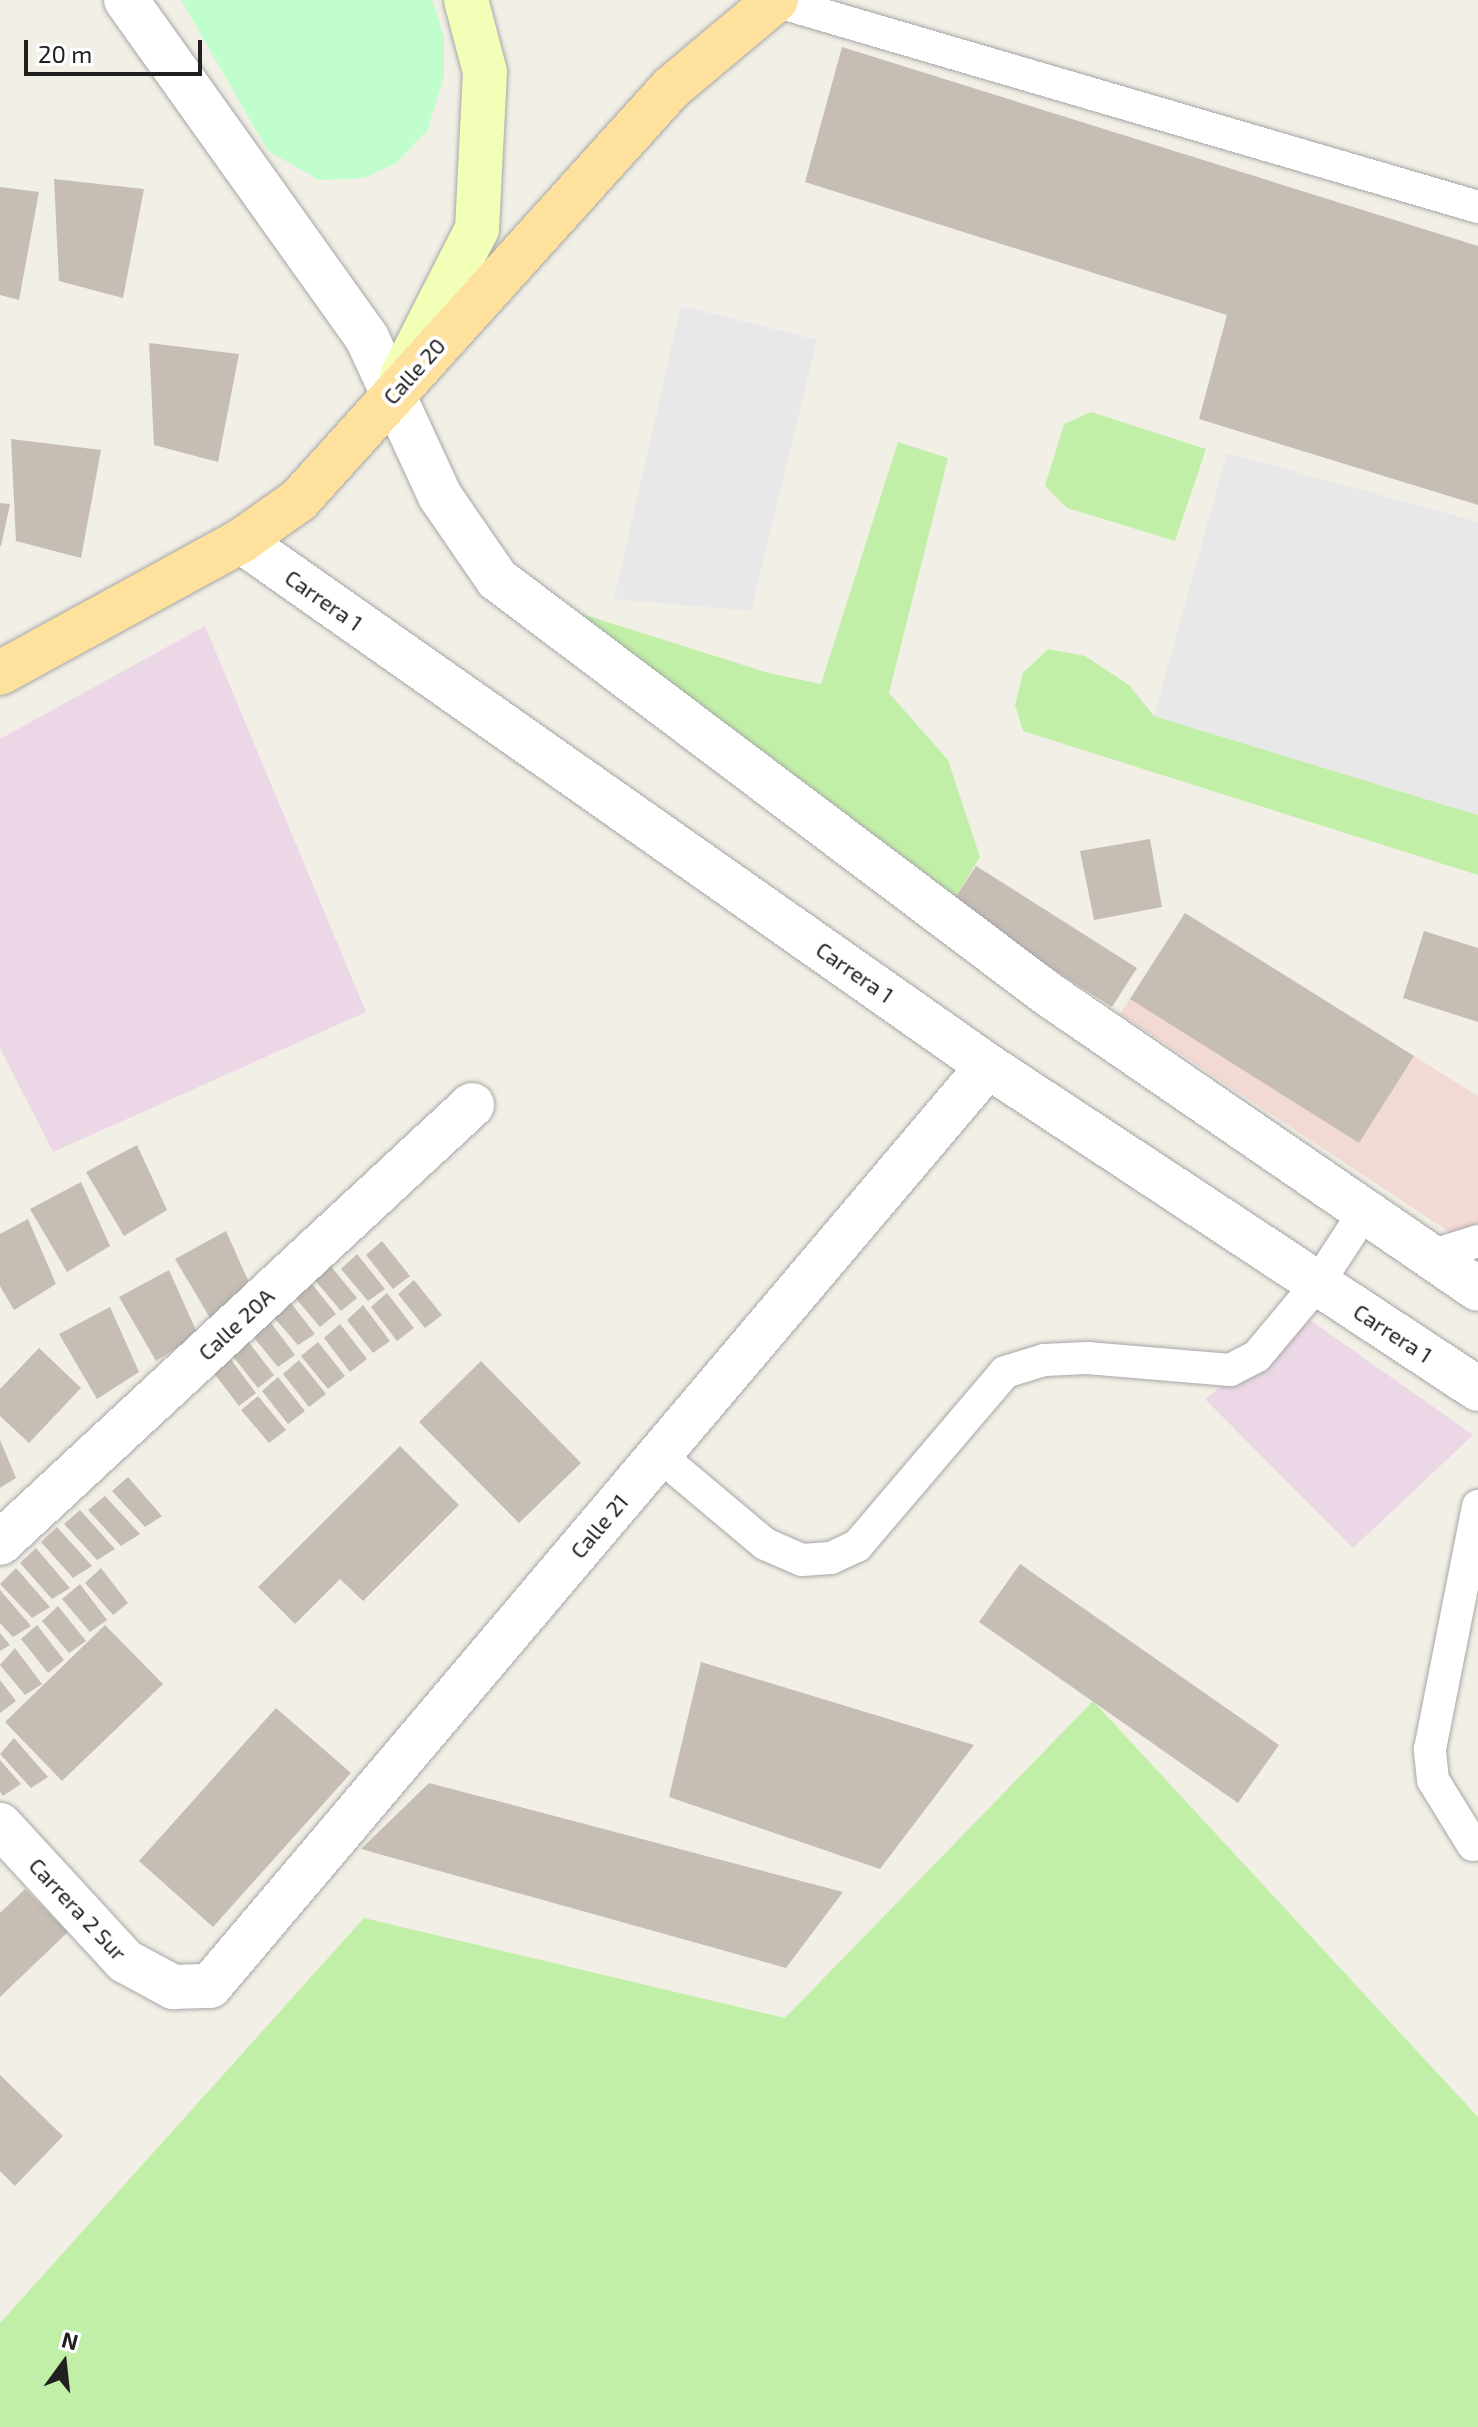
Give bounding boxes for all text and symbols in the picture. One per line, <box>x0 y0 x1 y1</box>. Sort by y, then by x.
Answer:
scale bar <box>28 24 206 74</box>
text: 20 m <box>38 39 92 68</box>
street label: Calle 20 <box>377 332 451 410</box>
street label: Carrera 1 <box>280 564 368 636</box>
street label: Carrera 1 <box>811 936 899 1008</box>
street label: Calle 20A <box>193 1282 279 1366</box>
street label: Carrera 1 <box>1349 1298 1437 1368</box>
street label: Calle 21 <box>565 1489 633 1563</box>
street label: Carrera 2 Sur <box>24 1852 132 1966</box>
north arrow <box>24 2323 104 2403</box>
text: N <box>59 2325 81 2354</box>

